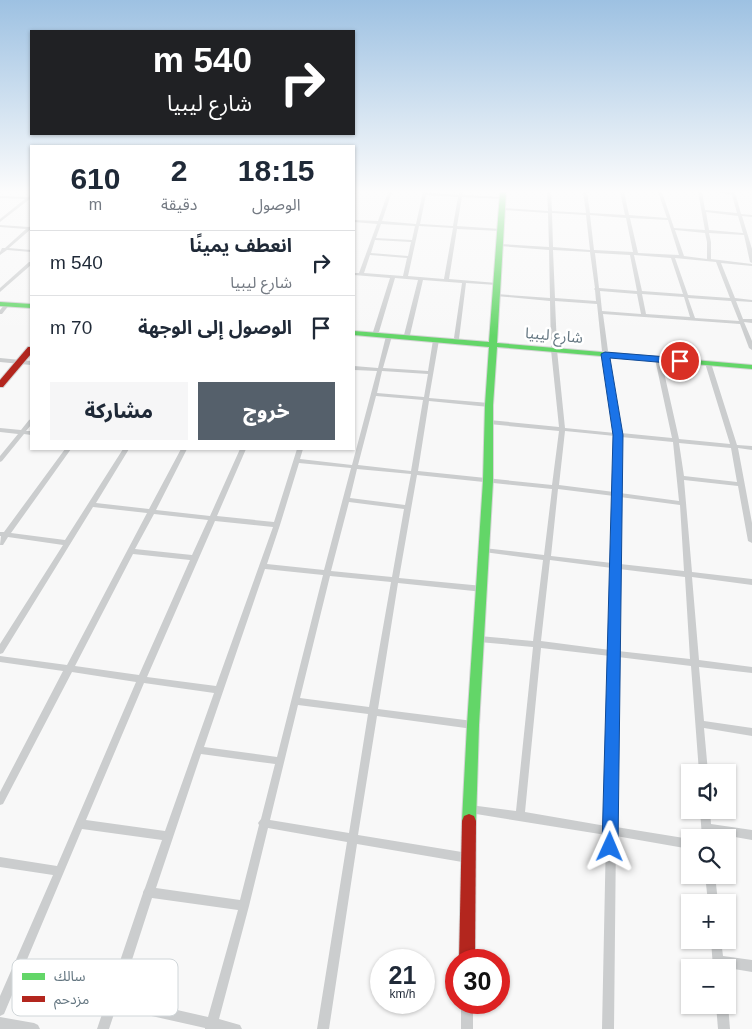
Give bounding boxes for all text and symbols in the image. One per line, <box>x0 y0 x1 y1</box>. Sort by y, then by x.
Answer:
text: 540 m <box>153 40 252 79</box>
icon: right <box>270 50 335 115</box>
text: شارع ليبيا <box>167 91 252 116</box>
text: 2 <box>171 154 188 187</box>
text: 18:15 <box>238 154 315 187</box>
text: 610 <box>70 162 121 195</box>
text: m <box>89 196 102 213</box>
text: دقيقة <box>161 196 197 213</box>
text: الوصول <box>252 196 301 213</box>
text: انعطف يمينًا <box>190 235 292 256</box>
icon: right <box>307 249 335 277</box>
text: 540 m <box>50 252 103 273</box>
text: شارع ليبيا <box>230 274 292 291</box>
icon: arrive <box>307 314 335 342</box>
text: 70 m <box>50 317 92 338</box>
text: الوصول إلى الوجهة <box>138 317 292 338</box>
street label: شارع ليبيا <box>524 324 584 350</box>
pin <box>659 340 701 382</box>
icon: arrive <box>666 347 694 375</box>
button: مشاركة <box>50 382 188 440</box>
button: خروج <box>198 382 335 440</box>
map controls <box>681 764 736 1014</box>
button: sound <box>681 764 736 819</box>
position arrow <box>583 820 635 872</box>
button: search <box>681 829 736 884</box>
button: + <box>681 894 736 949</box>
speed limit sign: 30 <box>445 949 510 1014</box>
legend <box>12 959 178 1016</box>
button: − <box>681 959 736 1014</box>
text: 21 <box>389 961 416 989</box>
text: سالك <box>54 968 86 984</box>
text: km/h <box>389 987 416 1001</box>
text: مزدحم <box>54 991 89 1010</box>

